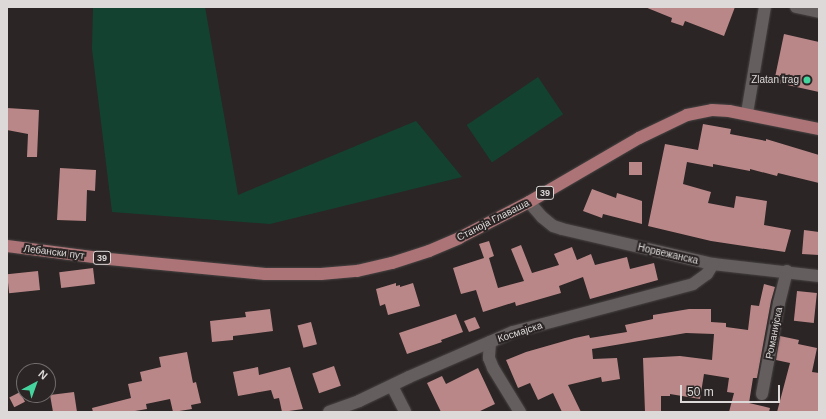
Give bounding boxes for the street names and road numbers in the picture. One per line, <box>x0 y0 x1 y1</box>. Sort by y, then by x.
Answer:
road number: 39 <box>535 186 555 200</box>
street label: Станоја Главаша <box>455 197 531 243</box>
street label: Норвежанска <box>636 241 700 267</box>
street label: Лебански пут <box>23 242 85 262</box>
road number: 39 <box>92 251 112 265</box>
street label: Романијска <box>763 306 785 360</box>
street label: Космајска <box>496 319 544 345</box>

